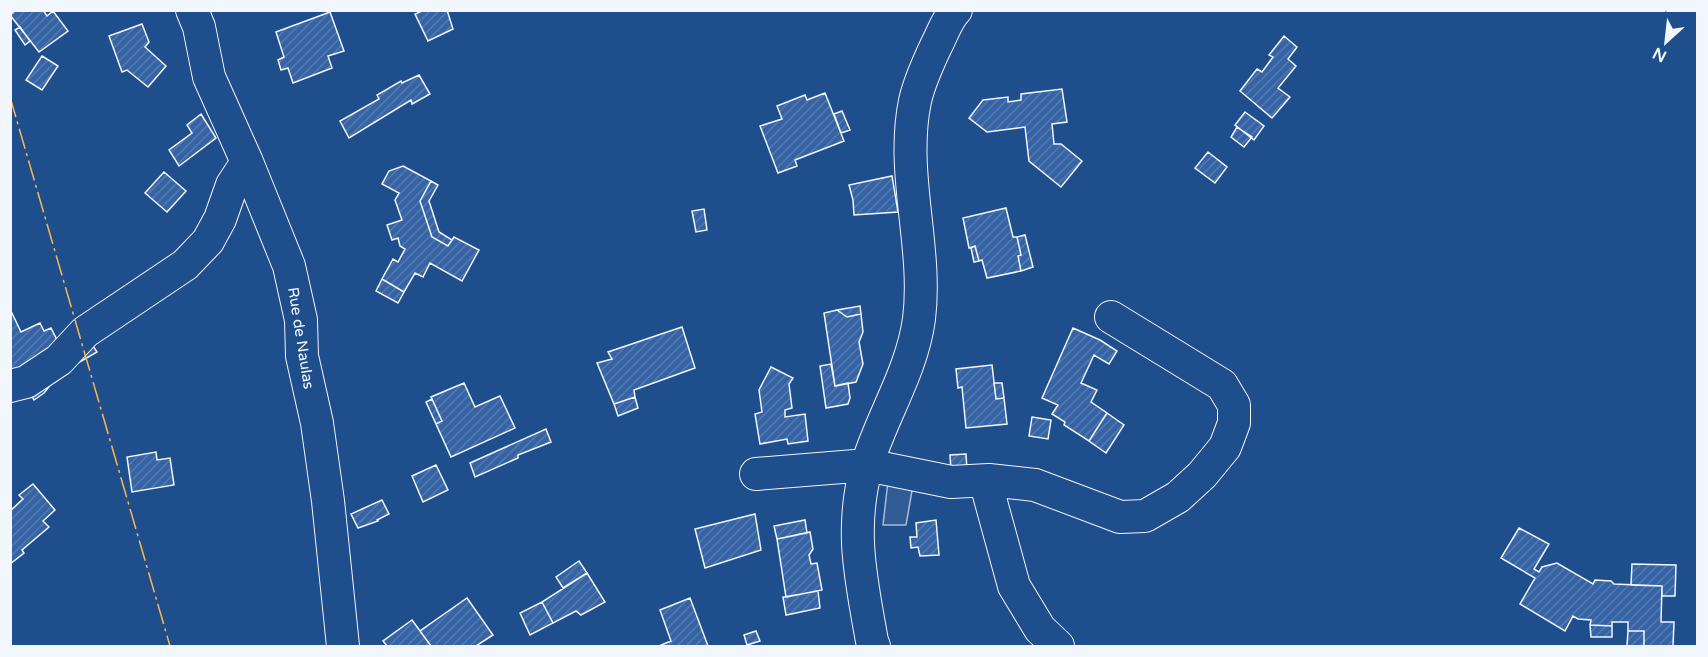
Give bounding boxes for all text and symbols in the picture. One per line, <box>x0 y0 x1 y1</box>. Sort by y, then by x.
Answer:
north arrow <box>1636 12 1696 72</box>
text: N <box>1649 43 1670 66</box>
street label: Rue de Naulas <box>284 286 318 390</box>

